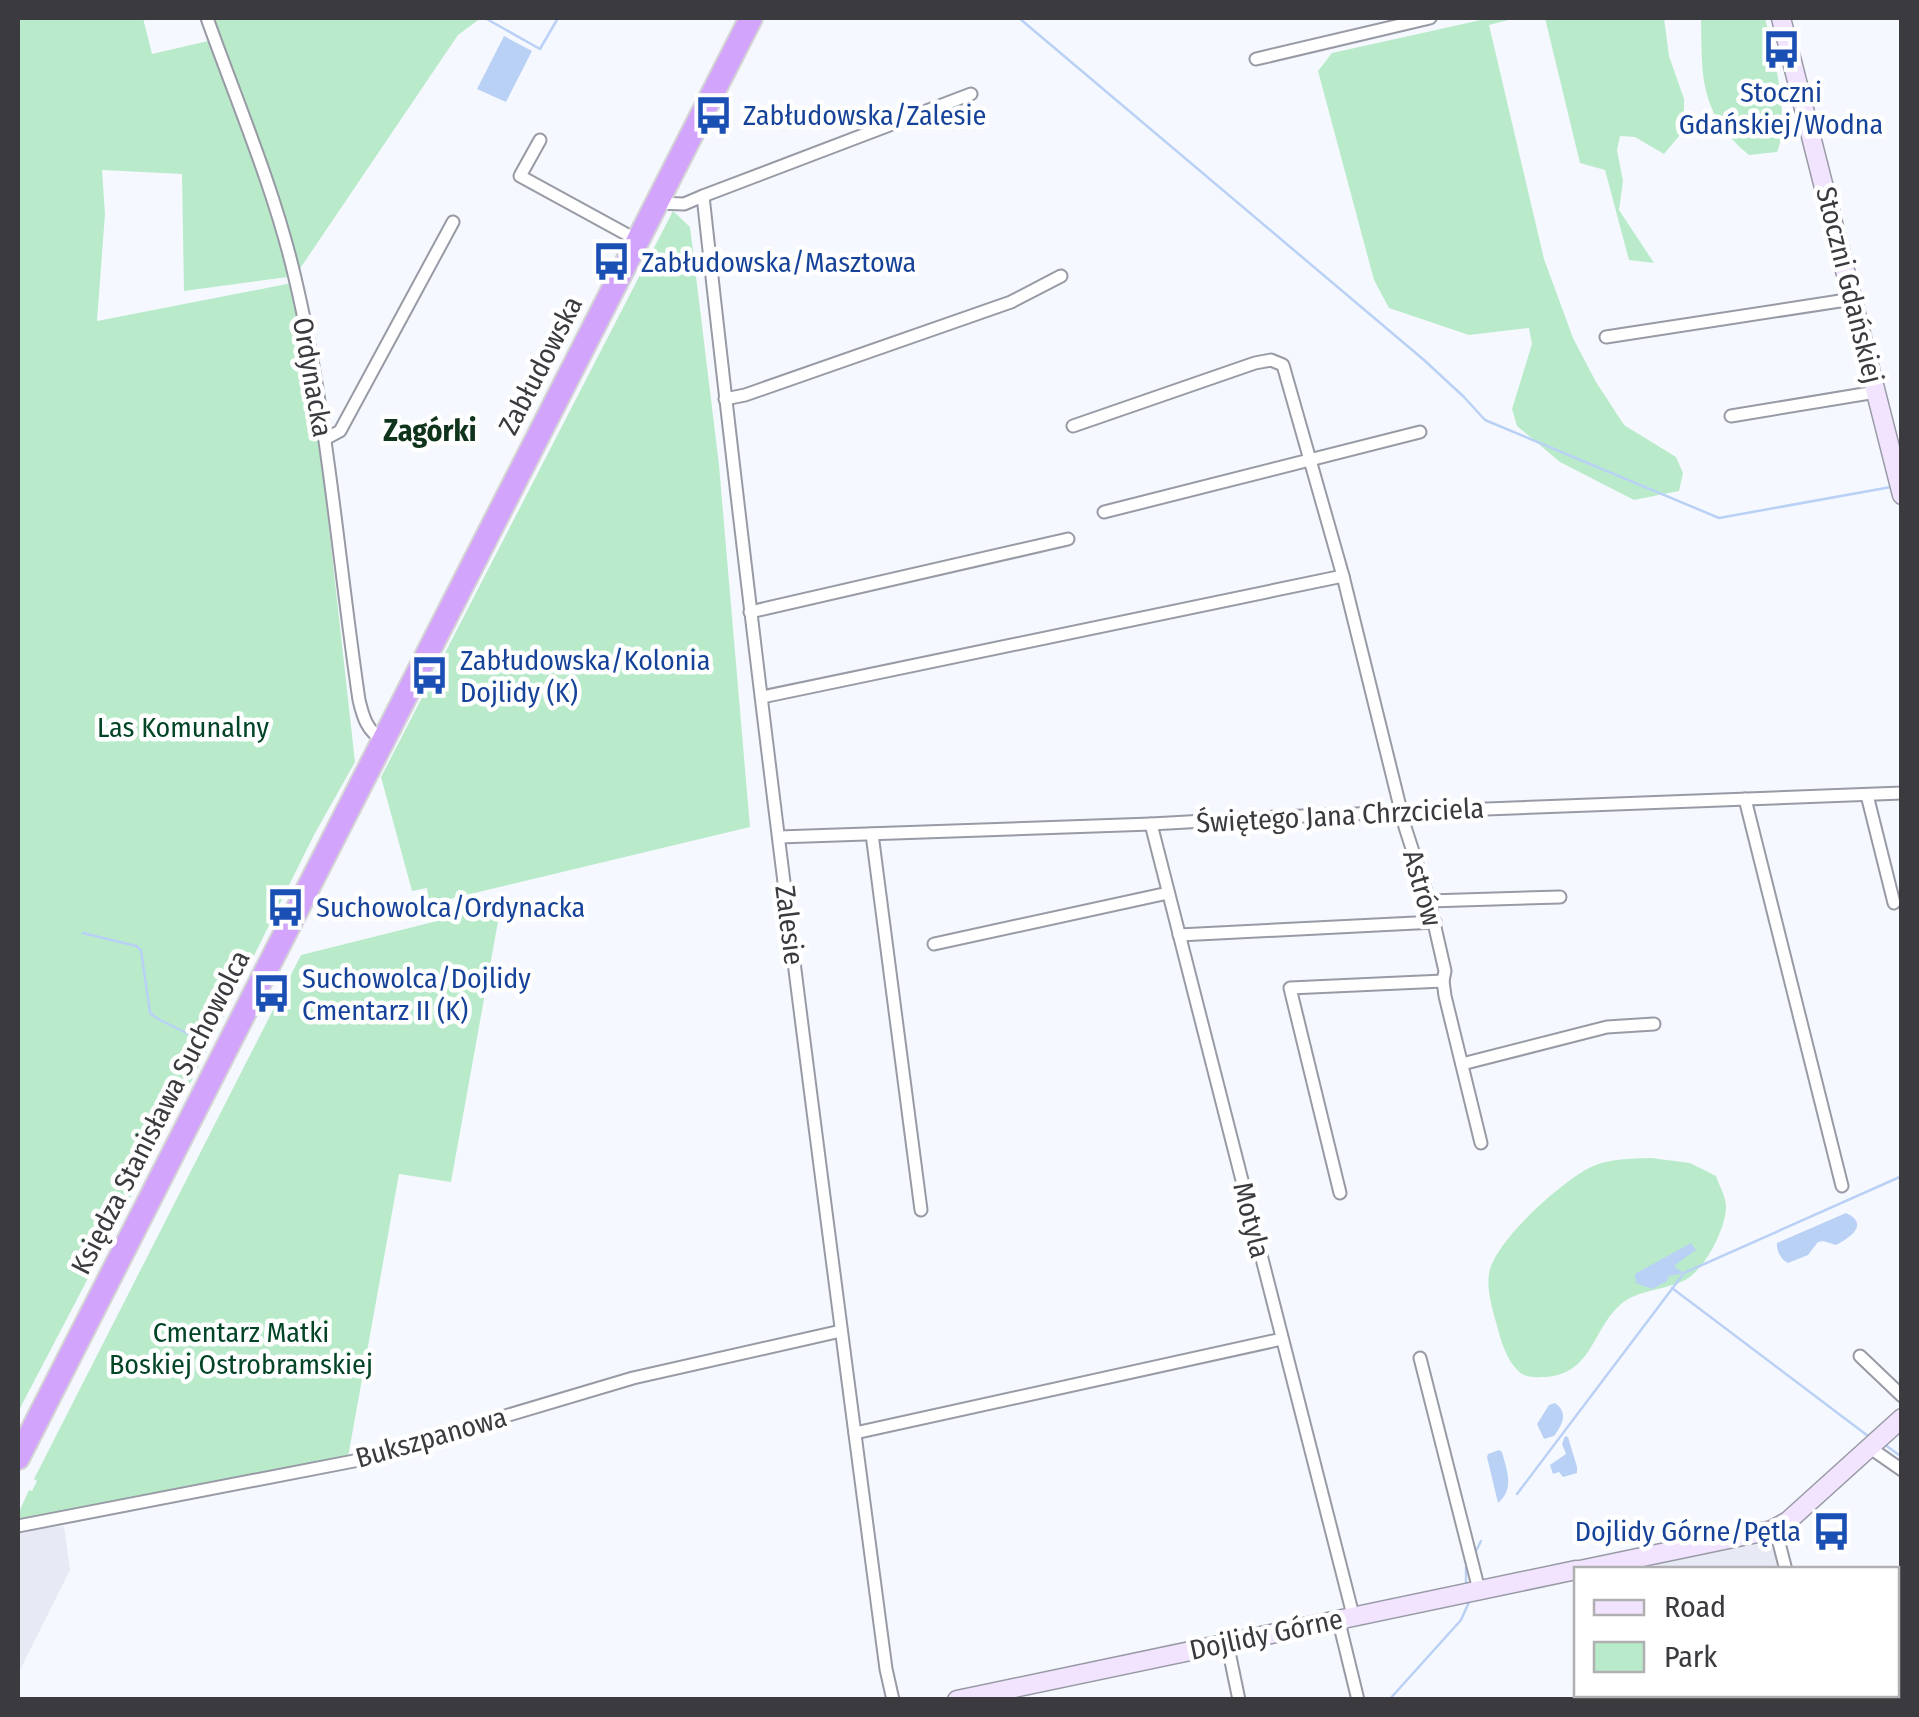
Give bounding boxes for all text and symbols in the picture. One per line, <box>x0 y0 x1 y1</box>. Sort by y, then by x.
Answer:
bus stop icon: Stoczni Gdańskiej/Wodna <box>1760 29 1802 71</box>
place label: Stoczni Gdańskiej/Wodna <box>1679 76 1883 141</box>
bus stop icon: Zabłudowska/Zalesie <box>692 94 734 136</box>
place label: Zabłudowska/Zalesie <box>743 99 986 132</box>
street label: Stoczni Gdańskiej <box>1809 183 1890 387</box>
bus stop icon: Zabłudowska/Masztowa <box>590 241 632 283</box>
place label: Zabłudowska/Masztowa <box>641 246 916 279</box>
street label: Zabłudowska <box>492 291 589 440</box>
street label: Ordynacka <box>286 315 339 439</box>
district label: Zagórki <box>383 413 477 449</box>
place label: Zabłudowska/Kolonia Dojlidy (K) <box>460 644 710 709</box>
bus stop icon: Zabłudowska/Kolonia Dojlidy (K) <box>409 655 451 697</box>
park label: Las Komunalny <box>97 711 270 744</box>
street label: Świętego Jana Chrzciciela <box>1195 791 1485 840</box>
street label: Astrów <box>1396 846 1449 930</box>
street label: Zalesie <box>768 883 811 967</box>
bus stop icon: Suchowolca/Ordynacka <box>265 886 307 928</box>
place label: Suchowolca/Ordynacka <box>316 891 585 924</box>
street label: Księdza Stanisława Suchowolca <box>64 945 257 1280</box>
place label: Suchowolca/Dojlidy Cmentarz II (K) <box>302 962 531 1027</box>
bus stop icon: Suchowolca/Dojlidy Cmentarz II (K) <box>251 973 293 1015</box>
street label: Motyla <box>1226 1179 1277 1262</box>
park label: Cmentarz Matki Boskiej Ostrobramskiej <box>109 1316 373 1381</box>
street label: Bukszpanowa <box>352 1400 510 1475</box>
bus stop icon: Dojlidy Górne/Pętla <box>1810 1510 1852 1552</box>
place label: Dojlidy Górne/Pętla <box>1575 1515 1801 1548</box>
legend <box>1574 1567 1899 1697</box>
text: Road <box>1664 1589 1726 1625</box>
street label: Dojlidy Górne <box>1187 1602 1346 1667</box>
text: Park <box>1664 1639 1717 1675</box>

